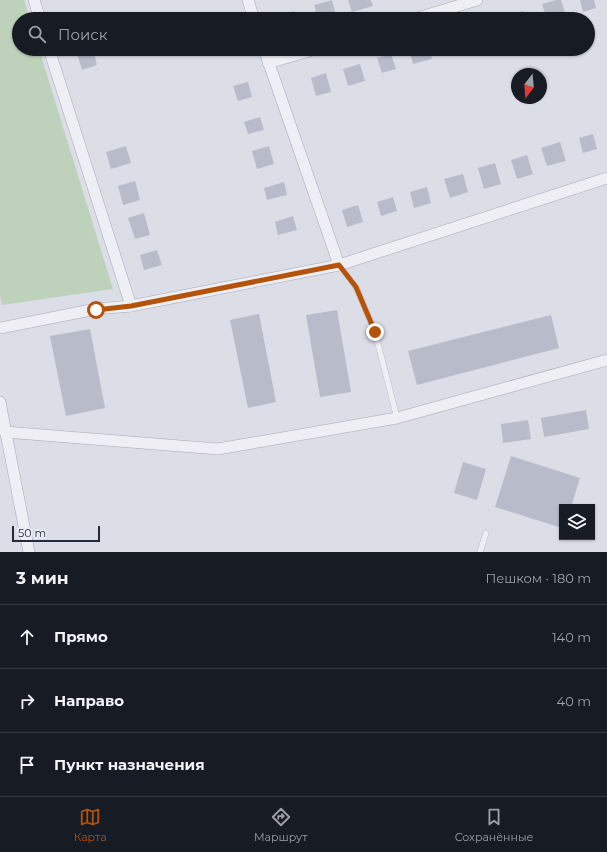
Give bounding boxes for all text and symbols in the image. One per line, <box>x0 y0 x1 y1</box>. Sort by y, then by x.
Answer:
search box <box>12 12 595 56</box>
icon: search <box>26 23 48 45</box>
text: Поиск <box>58 25 107 44</box>
north arrow <box>511 68 547 104</box>
route start <box>87 301 105 319</box>
route end <box>366 323 384 341</box>
map controls <box>559 504 595 540</box>
button: layers <box>559 504 595 540</box>
scale bar <box>12 524 100 543</box>
text: 50 m <box>18 526 46 540</box>
text: 3 мин <box>16 568 69 588</box>
text: Пешком · 180 m <box>485 570 591 586</box>
icon: ahead <box>16 626 38 648</box>
text: Прямо <box>54 627 108 646</box>
text: 140 m <box>552 629 591 645</box>
icon: right <box>16 690 38 712</box>
text: Направо <box>54 691 124 710</box>
text: 40 m <box>557 693 591 709</box>
icon: arrive <box>16 754 38 776</box>
text: Пункт назначения <box>54 755 205 774</box>
tab: Карта <box>74 806 107 844</box>
tab: Маршрут <box>254 806 307 844</box>
tab: Сохранённые <box>455 806 533 844</box>

